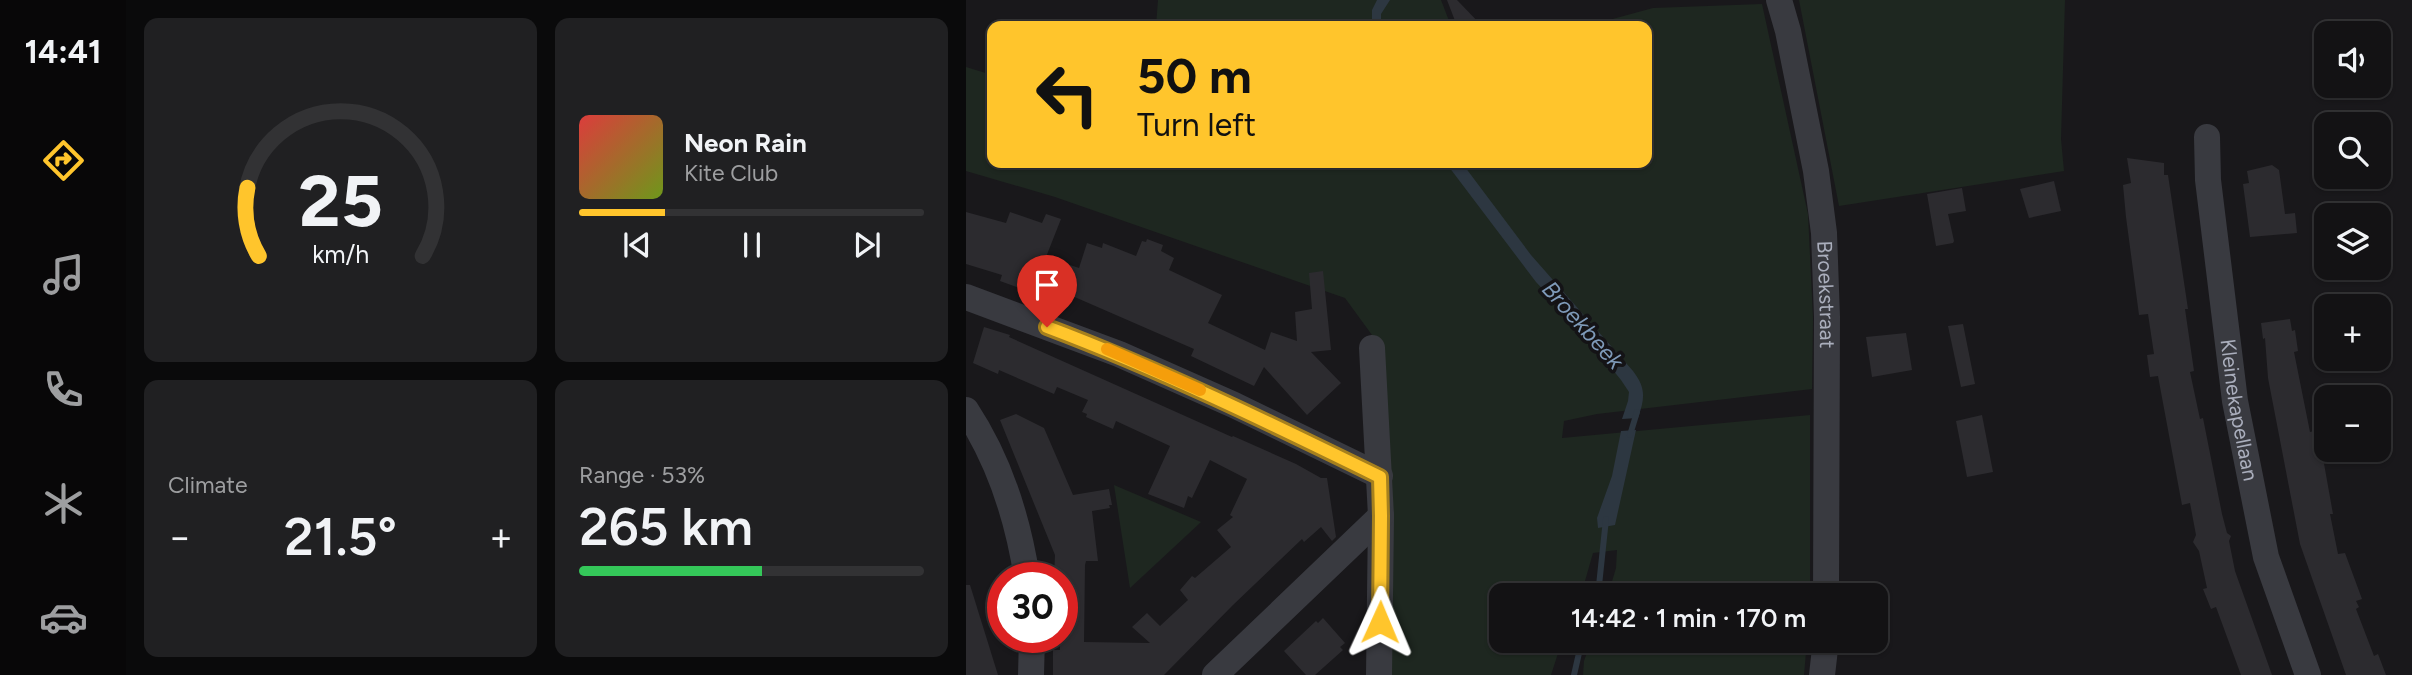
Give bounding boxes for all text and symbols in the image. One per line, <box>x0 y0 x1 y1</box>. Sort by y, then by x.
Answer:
map controls <box>2314 21 2391 462</box>
button: sound <box>2314 21 2391 98</box>
text: 14:41 <box>24 33 102 71</box>
text: 50 m <box>1137 46 1252 105</box>
icon: left <box>1022 49 1113 140</box>
text: Turn left <box>1137 106 1256 144</box>
button: search <box>2314 112 2391 189</box>
text: Neon Rain <box>684 127 807 159</box>
icon: directions <box>39 136 88 185</box>
text: 25 <box>298 157 383 244</box>
text: Kite Club <box>684 159 778 187</box>
button: layers <box>2314 203 2391 280</box>
icon: previous <box>618 226 656 264</box>
icon: pause <box>733 226 771 264</box>
icon: next <box>848 226 886 264</box>
text: km/h <box>312 239 369 269</box>
street label: Broekstraat <box>1812 240 1840 348</box>
icon: music <box>39 250 88 299</box>
pin <box>1017 255 1077 327</box>
icon: arrive <box>1028 266 1066 304</box>
water label: Broekbeek <box>1536 275 1630 375</box>
button: + <box>2314 294 2391 371</box>
street label: Kleinekapellaan <box>2215 337 2264 483</box>
icon: phone <box>39 365 88 414</box>
button: − <box>2314 385 2391 462</box>
text: Range · 53% <box>579 461 705 489</box>
text: Climate <box>168 471 247 499</box>
icon: climate <box>39 479 88 528</box>
text: 265 km <box>579 496 753 558</box>
text: 21.5° <box>284 506 397 568</box>
text: − <box>168 514 192 560</box>
text: + <box>489 514 513 560</box>
speed limit sign: 30 <box>987 562 1078 653</box>
position arrow <box>1343 585 1417 659</box>
icon: car <box>39 593 88 642</box>
text: 14:42 · 1 min · 170 m <box>1571 602 1806 634</box>

